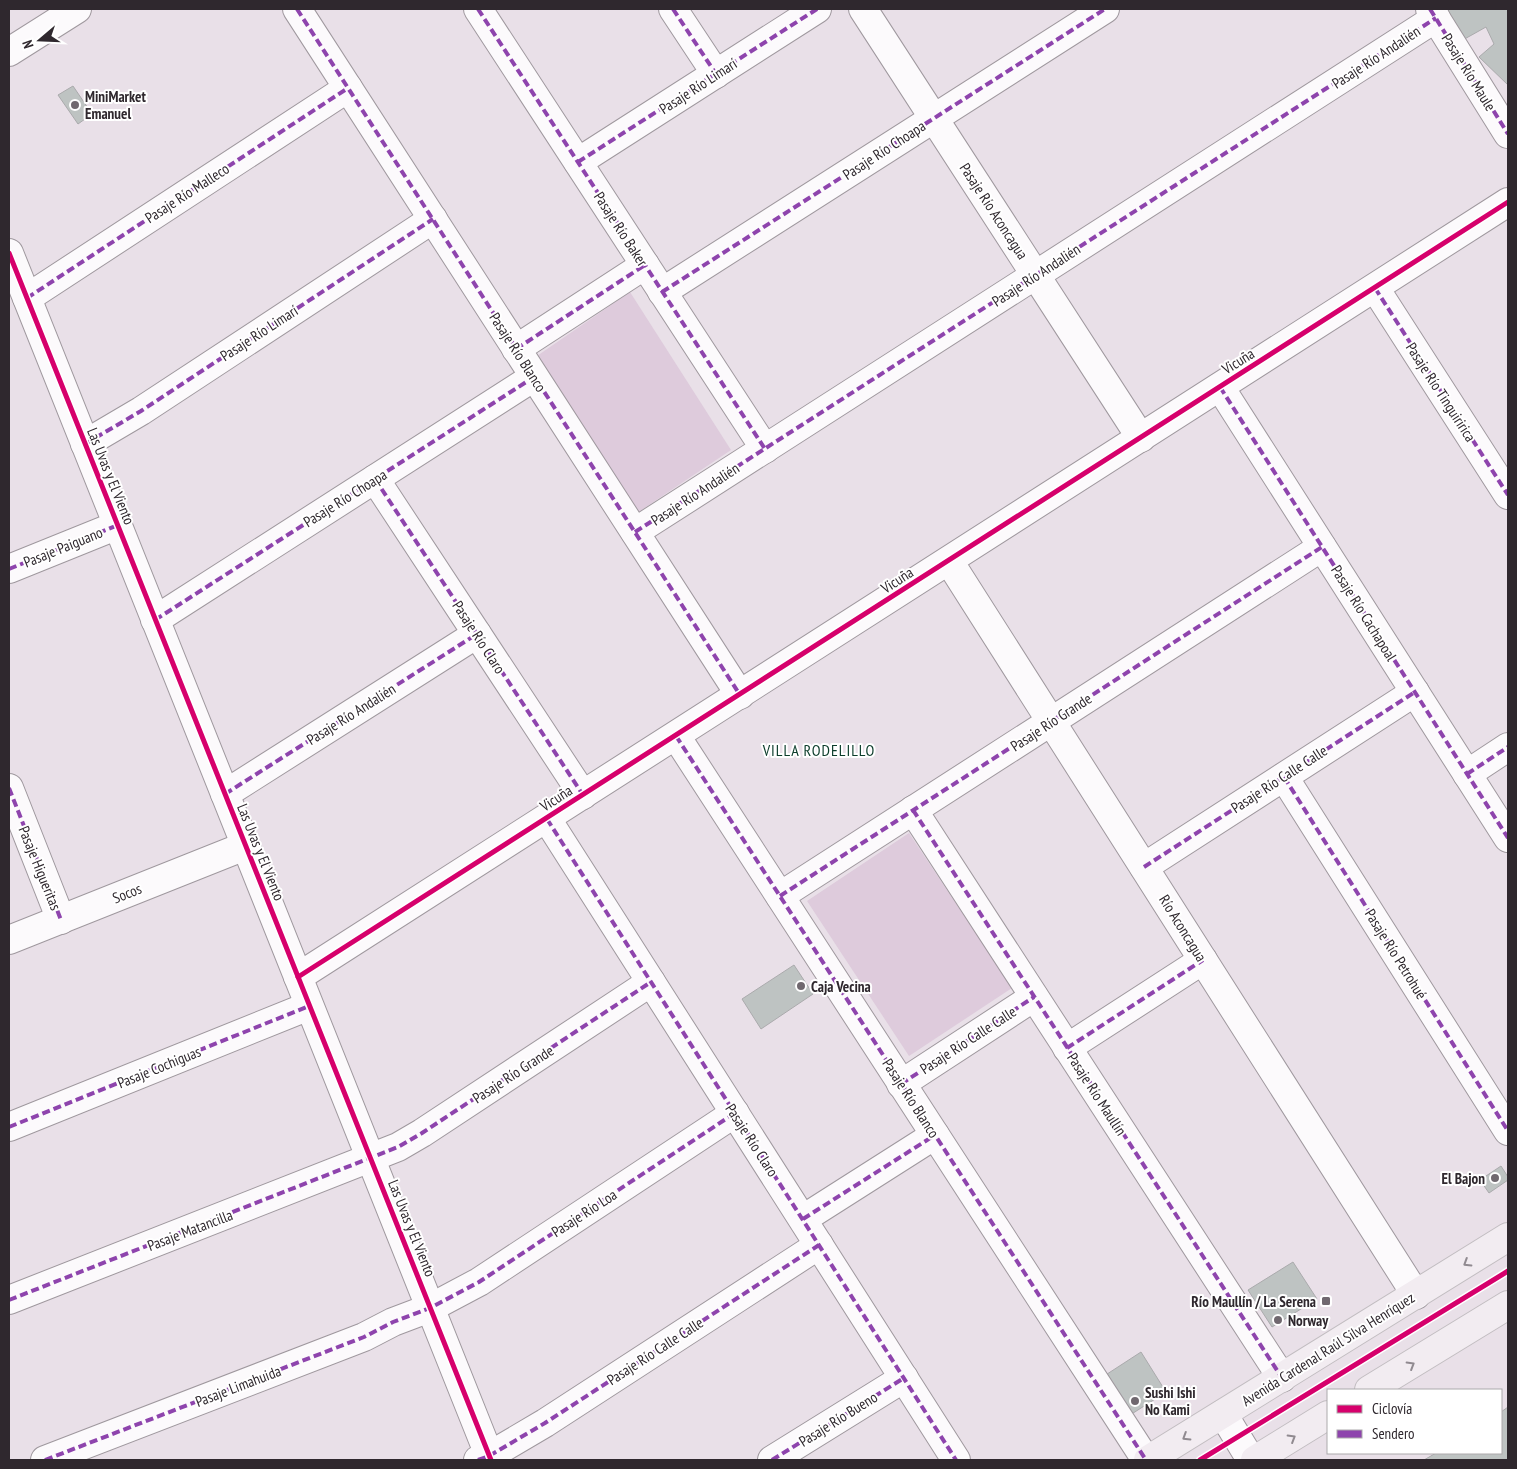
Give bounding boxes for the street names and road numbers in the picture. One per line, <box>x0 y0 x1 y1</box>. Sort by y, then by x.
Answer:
street label: Pasaje Río Andalién <box>1328 21 1424 93</box>
street label: Pasaje Río Maule <box>1438 30 1500 114</box>
street label: Pasaje Río Limarí <box>656 53 741 118</box>
street label: Pasaje Río Choapa <box>839 116 929 184</box>
street label: Pasaje Río Malleco <box>141 159 233 227</box>
street label: Pasaje Río Aconcagua <box>956 159 1032 263</box>
street label: Pasaje Río Baker <box>590 188 653 271</box>
street label: Pasaje Río Andalién <box>988 239 1084 311</box>
street label: Pasaje Río Limarí <box>217 300 302 365</box>
street label: Pasaje Río Blanco <box>485 309 551 395</box>
street label: Pasaje Río Tinguiririca <box>1402 339 1480 445</box>
street label: Vicuña <box>1217 344 1258 379</box>
street label: Las Uvas y El Viento <box>83 425 139 527</box>
street label: Pasaje Río Andalién <box>647 458 743 530</box>
street label: Pasaje Río Choapa <box>300 465 390 531</box>
street label: Pasaje Paiguano <box>21 523 105 571</box>
street label: Pasaje Río Cachapoal <box>1327 562 1401 665</box>
street label: Vicuña <box>876 563 917 598</box>
street label: Pasaje Río Claro <box>448 597 510 677</box>
street label: Pasaje Río Andalién <box>303 679 399 749</box>
street label: Pasaje Río Grande <box>1007 689 1095 755</box>
street label: Pasaje Río Calle Calle <box>1227 741 1331 817</box>
street label: Vicuña <box>535 781 576 816</box>
street label: Las Uvas y El Viento <box>233 801 289 903</box>
street label: Pasaje Higueritas <box>15 823 65 913</box>
street label: Socos <box>110 879 144 907</box>
street label: Río Aconcagua <box>1155 891 1211 965</box>
street label: Pasaje Río Petrohué <box>1361 905 1431 1003</box>
street label: Pasaje Río Calle Calle <box>916 1002 1020 1078</box>
street label: Pasaje Río Grande <box>469 1041 557 1107</box>
street label: Pasaje Cochiguas <box>115 1042 203 1092</box>
street label: Pasaje Río Maullín <box>1063 1049 1131 1139</box>
street label: Pasaje Río Blanco <box>878 1055 944 1141</box>
street label: Pasaje Río Claro <box>721 1100 783 1180</box>
street label: Las Uvas y El Viento <box>384 1177 440 1279</box>
street label: Pasaje Río Loa <box>548 1185 620 1241</box>
street label: Pasaje Matancilla <box>145 1205 235 1255</box>
street label: Avenida Cardenal Raúl Silva Henríquez <box>1238 1288 1418 1410</box>
street label: Pasaje Río Calle Calle <box>603 1313 707 1389</box>
street label: Pasaje Limahuida <box>193 1361 283 1411</box>
street label: Pasaje Río Bueno <box>795 1387 881 1451</box>

